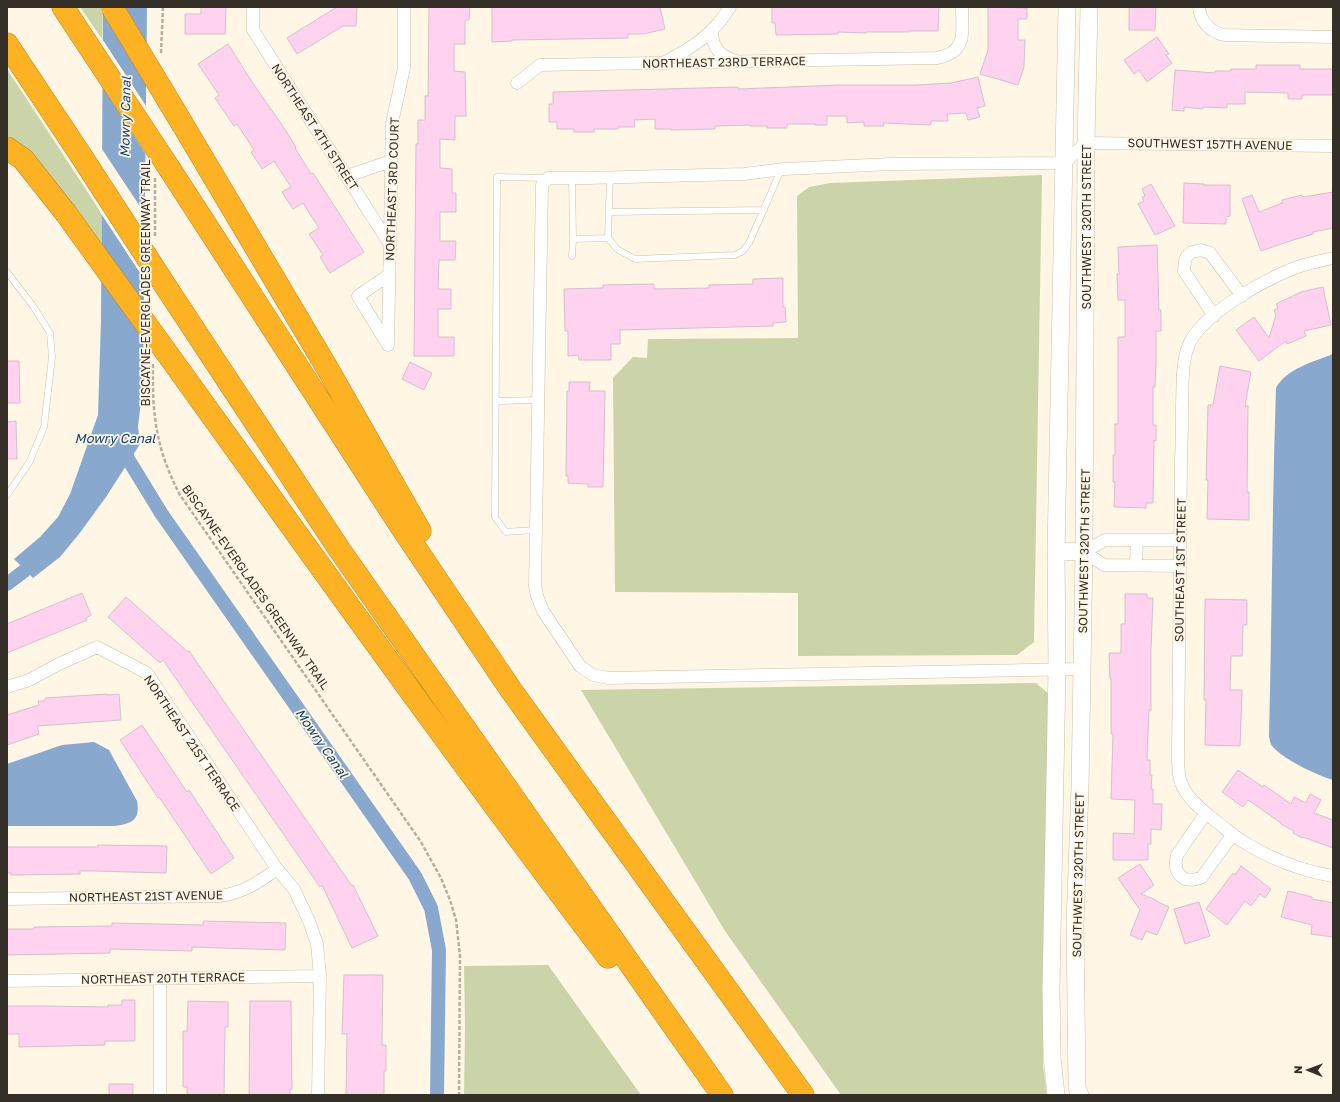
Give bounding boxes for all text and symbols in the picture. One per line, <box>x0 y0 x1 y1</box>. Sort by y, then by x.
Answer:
street label: NORTHEAST 23RD TERRACE <box>642 53 806 71</box>
street label: NORTHEAST 4TH STREET <box>268 61 362 194</box>
water label: Mowry Canal <box>116 76 134 158</box>
street label: NORTHEAST 3RD COURT <box>382 116 402 261</box>
street label: SOUTHWEST 157TH AVENUE <box>1127 135 1293 153</box>
street label: SOUTHWEST 320TH STREET <box>1079 144 1094 310</box>
street label: BISCAYNE-EVERGLADES GREENWAY TRAIL <box>138 159 153 406</box>
water label: Mowry Canal <box>74 430 156 446</box>
street label: SOUTHWEST 320TH STREET <box>1075 468 1093 634</box>
street label: BISCAYNE-EVERGLADES GREENWAY TRAIL <box>179 482 333 693</box>
street label: SOUTHEAST 1ST STREET <box>1171 497 1189 642</box>
street label: NORTHEAST 21ST TERRACE <box>141 672 243 814</box>
water label: Mowry Canal <box>292 705 352 781</box>
street label: SOUTHWEST 320TH STREET <box>1069 792 1087 958</box>
street label: NORTHEAST 21ST AVENUE <box>69 887 223 905</box>
street label: NORTHEAST 20TH TERRACE <box>81 969 245 987</box>
north arrow <box>1288 1050 1328 1090</box>
text: N <box>1291 1066 1304 1074</box>

